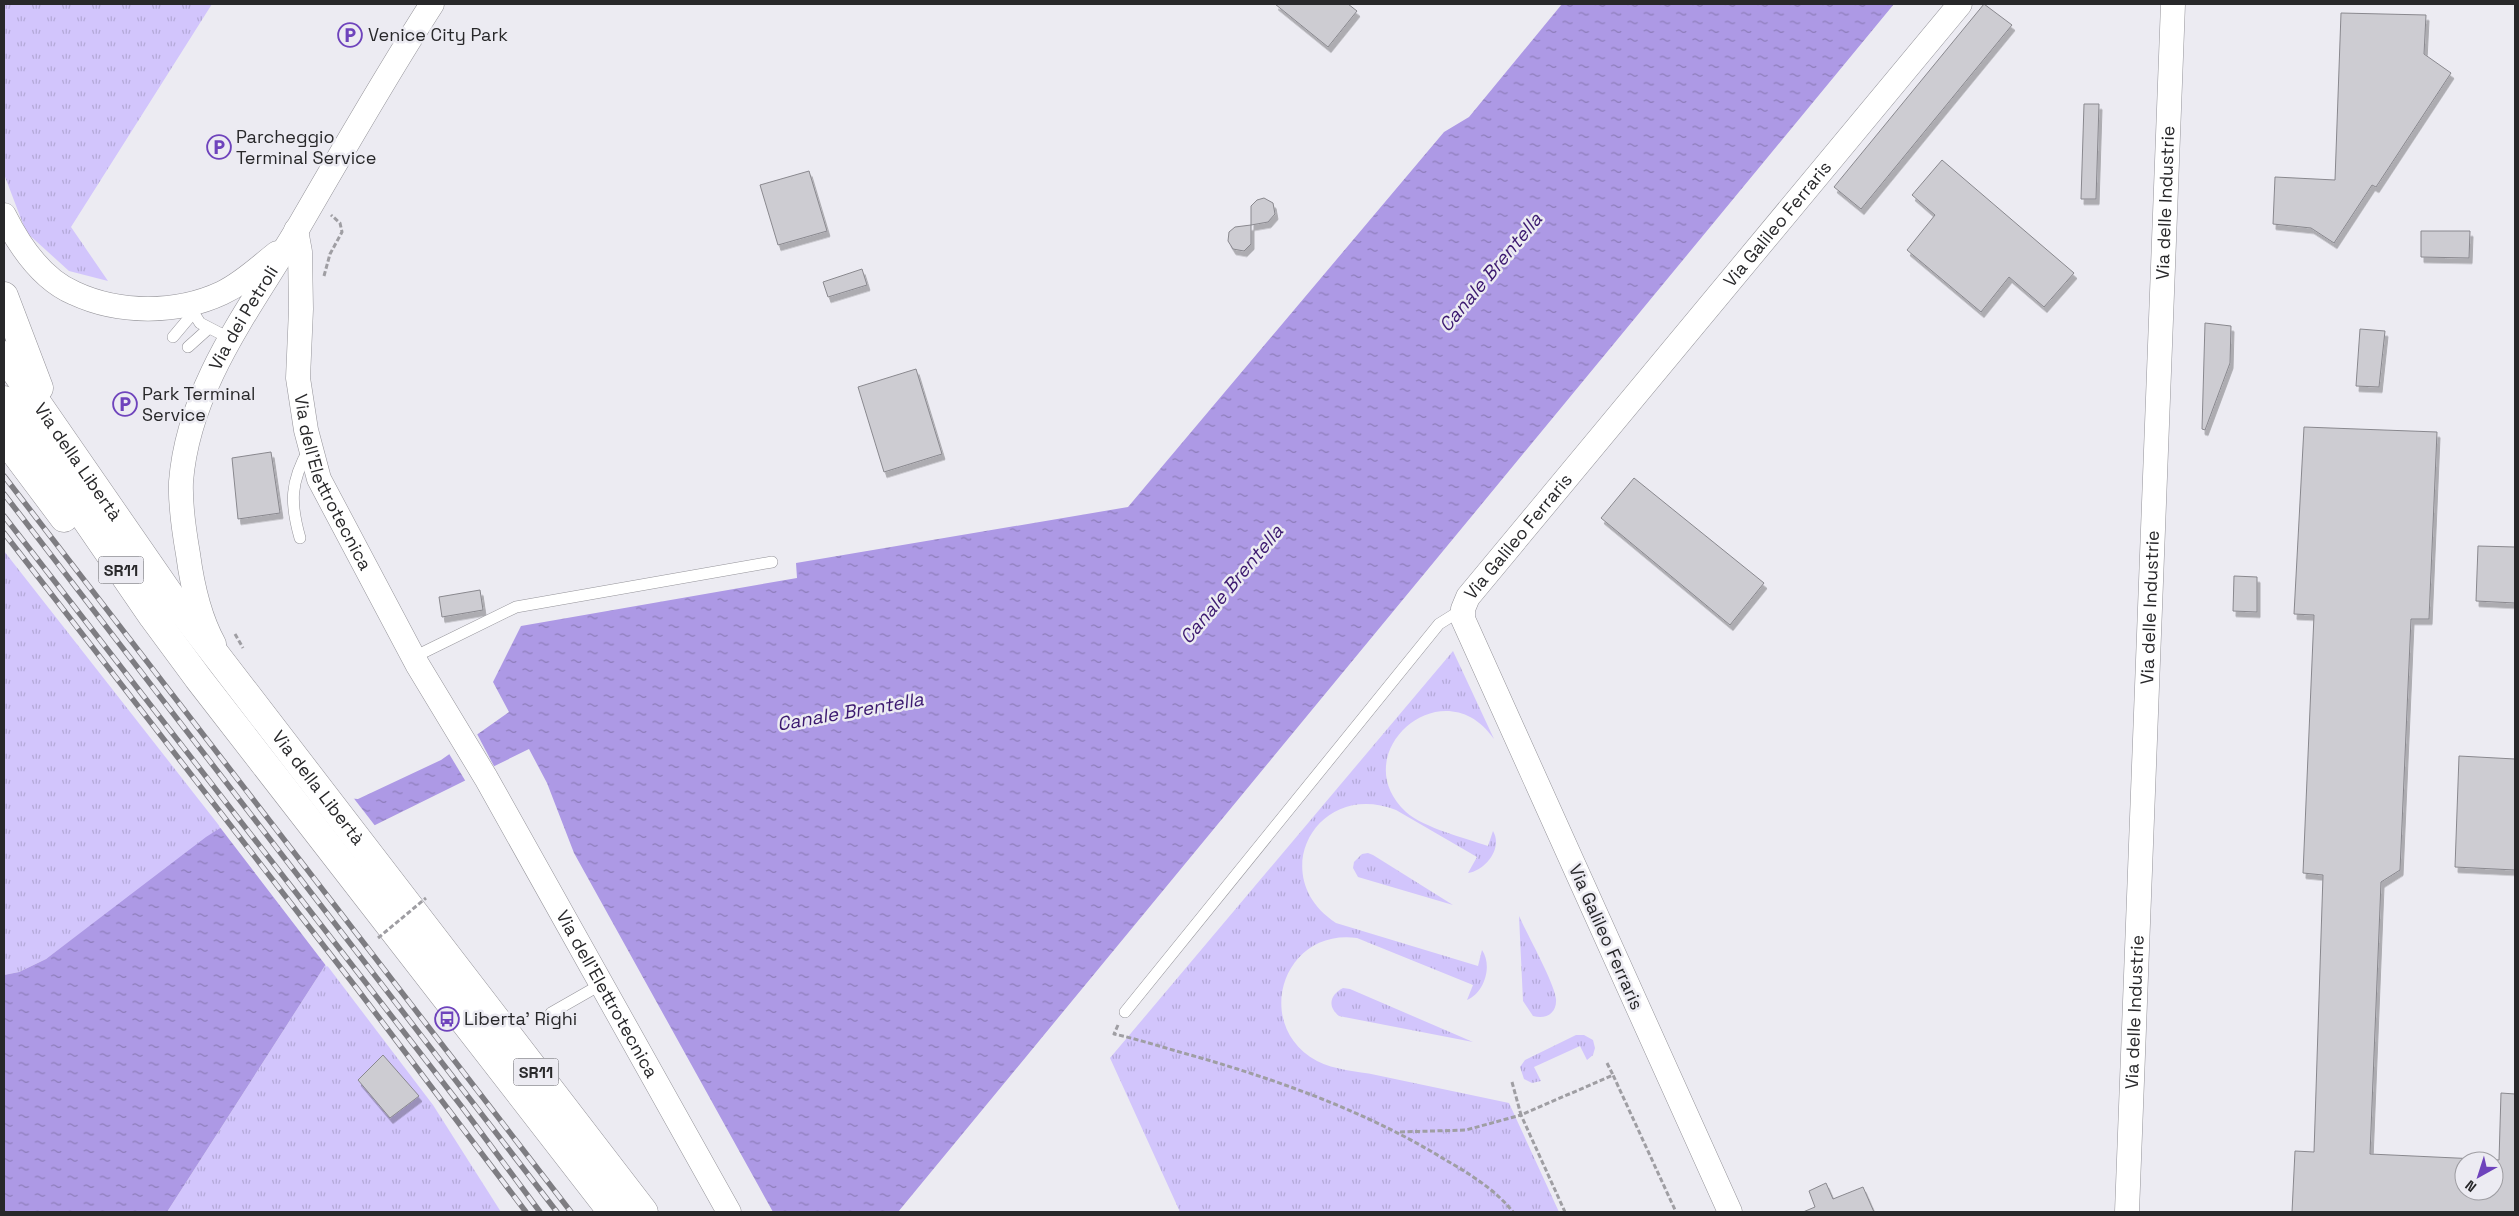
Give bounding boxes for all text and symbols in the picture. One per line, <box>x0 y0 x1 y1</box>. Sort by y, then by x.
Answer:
parking icon: Venice City Park <box>337 22 363 48</box>
place label: Venice City Park <box>368 23 508 46</box>
place label: Parcheggio Terminal Service <box>236 125 377 169</box>
street label: Via delle Industrie <box>2151 125 2179 280</box>
parking icon: Parcheggio Terminal Service <box>206 134 232 160</box>
street label: Via Galileo Ferraris <box>1718 156 1836 291</box>
water label: Canale Brentella <box>1433 207 1548 337</box>
street label: Via dei Petroli <box>204 261 283 374</box>
place label: Park Terminal Service <box>142 382 256 426</box>
parking icon: Park Terminal Service <box>112 391 138 417</box>
street label: Via dell'Elettrotecnica <box>290 392 377 574</box>
street label: Via della Libertà <box>29 398 127 525</box>
street label: Via Galileo Ferraris <box>1459 468 1577 604</box>
water label: Canale Brentella <box>1174 519 1289 649</box>
street label: Via delle Industrie <box>2135 530 2164 685</box>
road number: SR11 <box>98 556 144 584</box>
water label: Canale Brentella <box>775 686 925 737</box>
street label: Via della Libertà <box>267 726 370 849</box>
street label: Via Galileo Ferraris <box>1564 860 1649 1013</box>
street label: Via dell'Elettrotecnica <box>551 906 664 1082</box>
street label: Via delle Industrie <box>2120 935 2149 1090</box>
bus stop icon: Liberta' Righi <box>434 1006 460 1032</box>
place label: Liberta' Righi <box>464 1007 577 1030</box>
road number: SR11 <box>514 1058 558 1086</box>
north arrow <box>2454 1151 2504 1201</box>
text: N <box>2462 1176 2480 1196</box>

